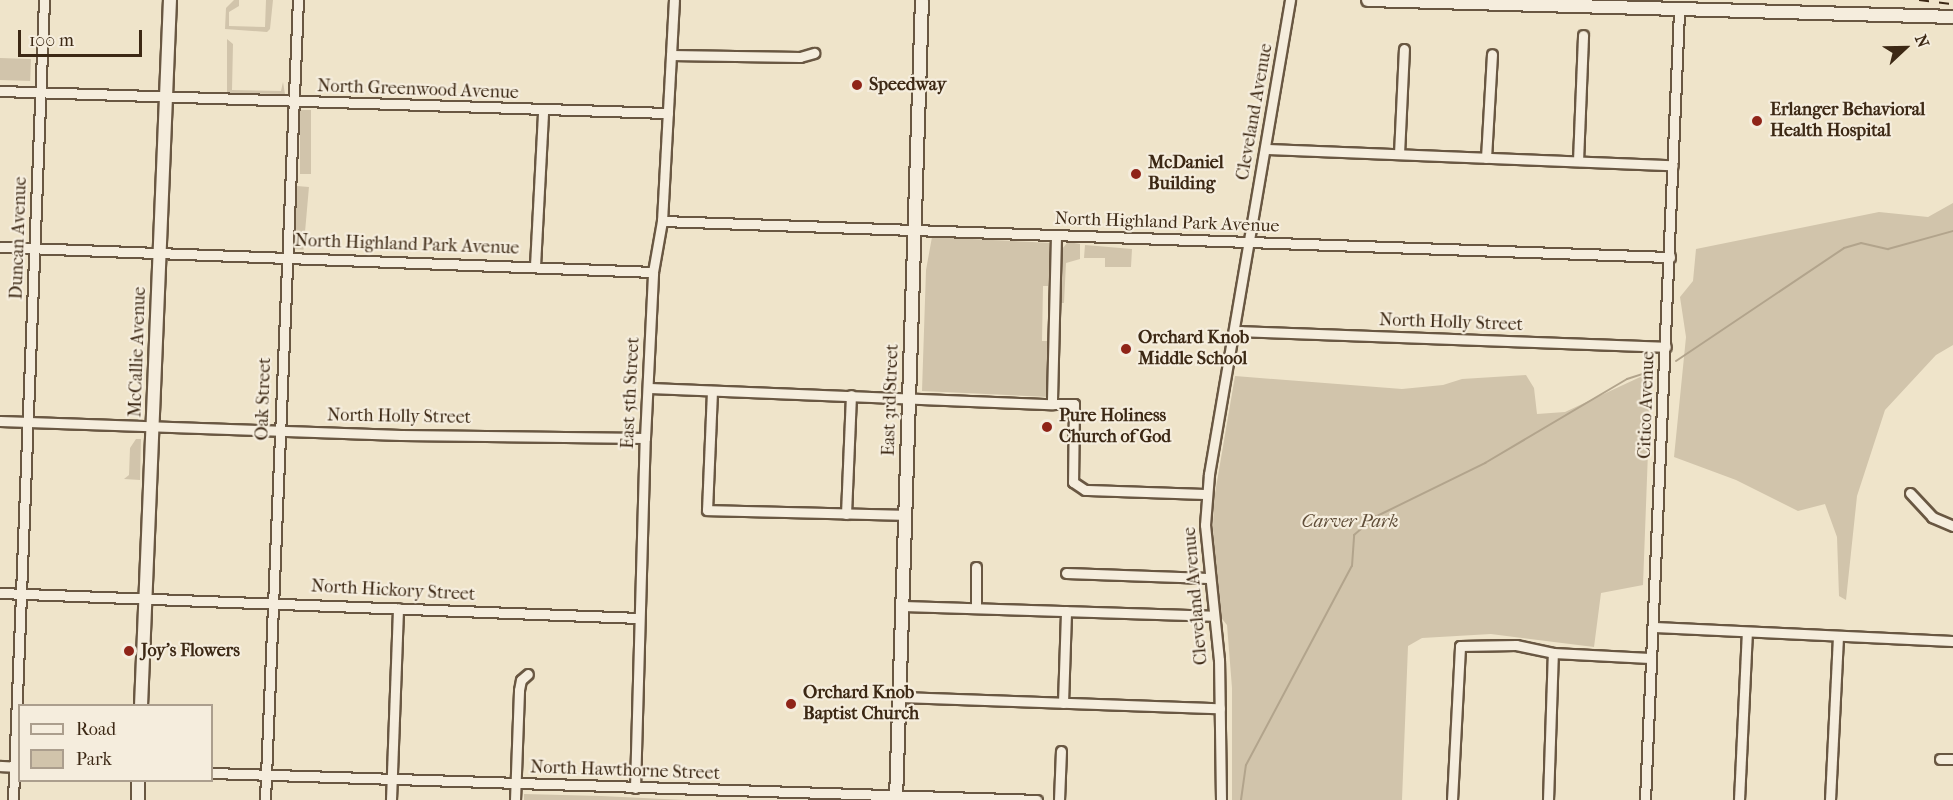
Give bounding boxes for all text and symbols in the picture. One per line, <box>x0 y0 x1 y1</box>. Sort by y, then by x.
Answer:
scale bar <box>21 18 146 56</box>
north arrow <box>1875 18 1935 78</box>
text: 100 m <box>29 30 74 51</box>
text: N <box>1911 32 1933 50</box>
street label: Cleveland Avenue <box>1232 42 1278 182</box>
place label: Speedway <box>869 74 946 96</box>
street label: North Greenwood Avenue <box>317 76 519 104</box>
marker: Speedway <box>850 78 864 92</box>
place label: Erlanger Behavioral Health Hospital <box>1770 100 1925 142</box>
marker: Erlanger Behavioral Health Hospital <box>1748 112 1766 130</box>
place label: McDaniel Building <box>1148 153 1224 195</box>
marker: McDaniel Building <box>1129 167 1143 181</box>
street label: Duncan Avenue <box>6 176 32 300</box>
street label: North Highland Park Avenue <box>1054 208 1280 238</box>
street label: North Highland Park Avenue <box>294 230 520 260</box>
street label: McCallie Avenue <box>125 286 151 418</box>
street label: North Holly Street <box>1379 310 1523 336</box>
place label: Orchard Knob Middle School <box>1138 328 1249 370</box>
street label: East 5th Street <box>617 337 645 449</box>
marker: Orchard Knob Middle School <box>1119 342 1133 356</box>
street label: East 3rd Street <box>878 344 904 456</box>
street label: Citico Avenue <box>1634 351 1660 459</box>
street label: Oak Street <box>252 357 276 441</box>
street label: North Holly Street <box>327 405 471 429</box>
place label: Pure Holiness Church of God <box>1059 406 1171 448</box>
marker: Pure Holiness Church of God <box>1040 420 1054 434</box>
park label: Carver Park <box>1301 511 1399 533</box>
street label: Cleveland Avenue <box>1179 526 1213 666</box>
street label: North Hickory Street <box>310 576 476 606</box>
place label: Joy's Flowers <box>141 640 240 662</box>
marker: Joy's Flowers <box>122 644 136 658</box>
place label: Orchard Knob Baptist Church <box>803 683 919 726</box>
marker: Orchard Knob Baptist Church <box>784 697 798 711</box>
legend <box>18 704 213 782</box>
text: Road <box>76 719 116 740</box>
text: Park <box>76 749 112 770</box>
street label: North Hawthorne Street <box>530 757 720 785</box>

